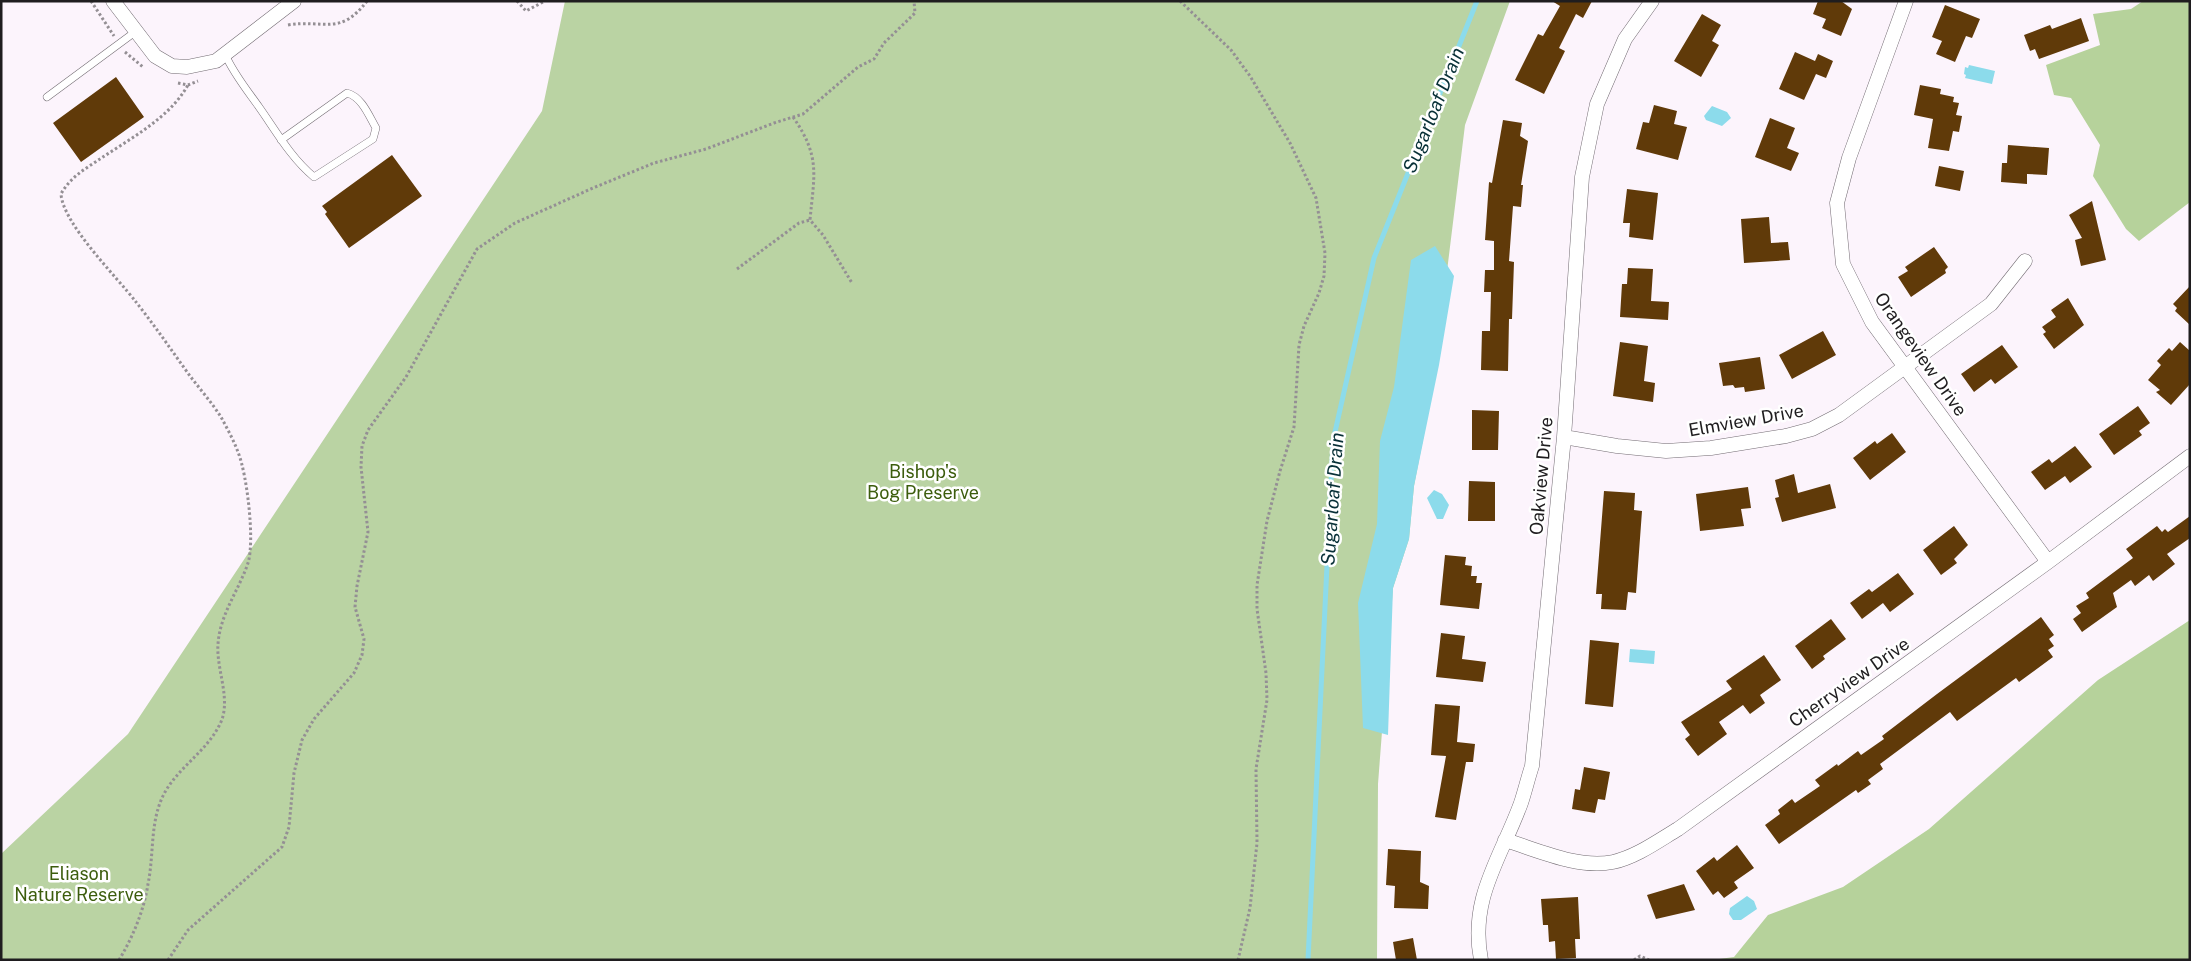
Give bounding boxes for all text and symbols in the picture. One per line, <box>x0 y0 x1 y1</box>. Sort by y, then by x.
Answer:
water label: Sugarloaf Drain <box>1398 44 1468 176</box>
street label: Orangeview Drive <box>1870 288 1972 420</box>
street label: Elmview Drive <box>1687 400 1805 440</box>
street label: Oakview Drive <box>1525 416 1557 536</box>
water label: Sugarloaf Drain <box>1316 432 1348 566</box>
park label: Bishop's Bog Preserve <box>867 461 979 503</box>
street label: Cherryview Drive <box>1785 633 1913 731</box>
park label: Eliason Nature Reserve <box>14 863 144 905</box>

